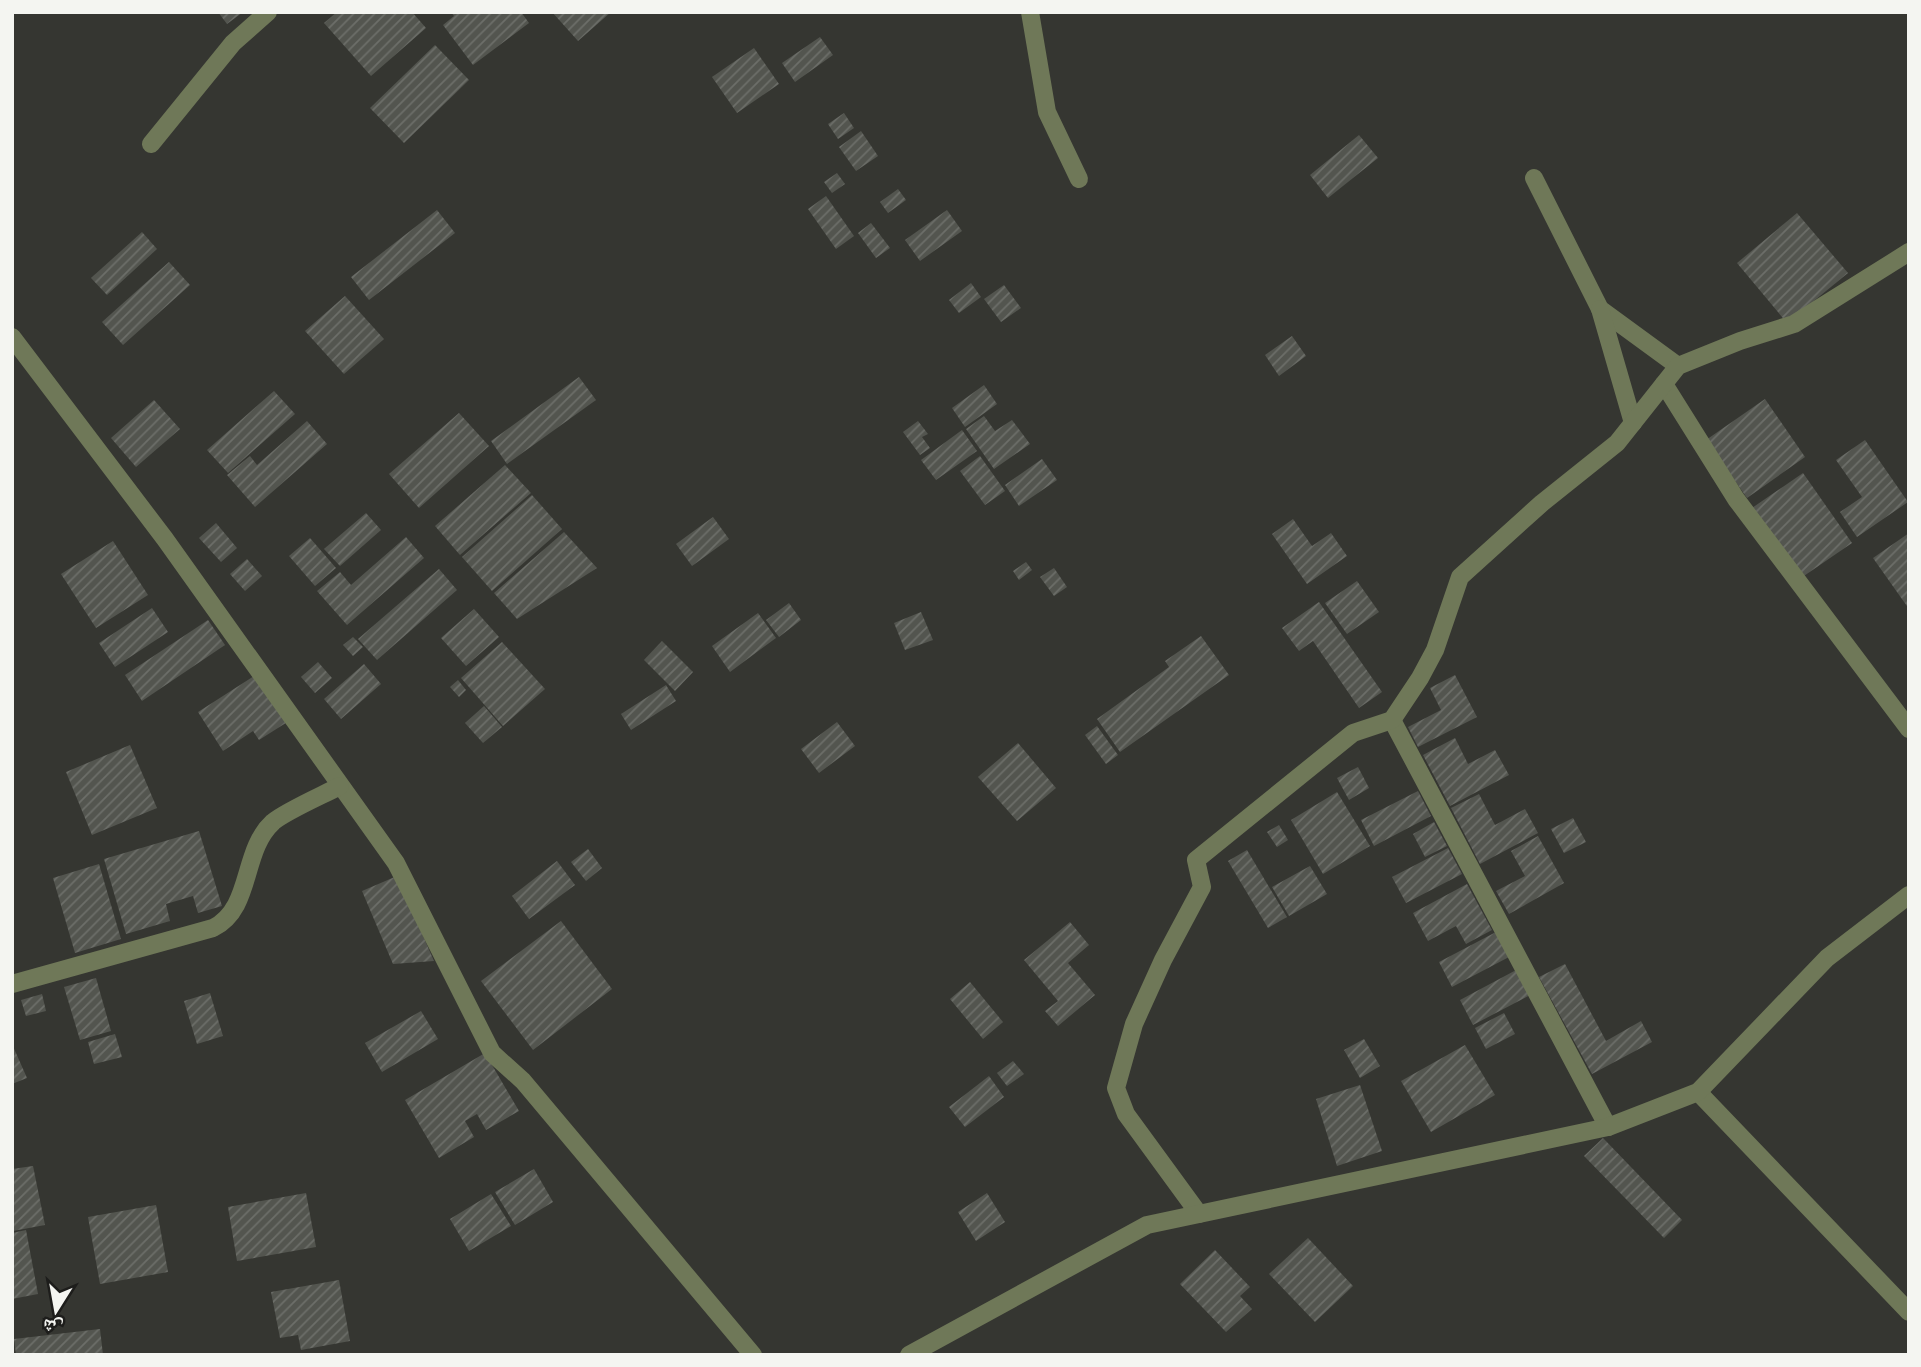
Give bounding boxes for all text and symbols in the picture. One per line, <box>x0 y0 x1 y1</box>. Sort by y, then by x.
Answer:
north arrow <box>21 1276 91 1346</box>
text: ش <box>41 1311 66 1341</box>

